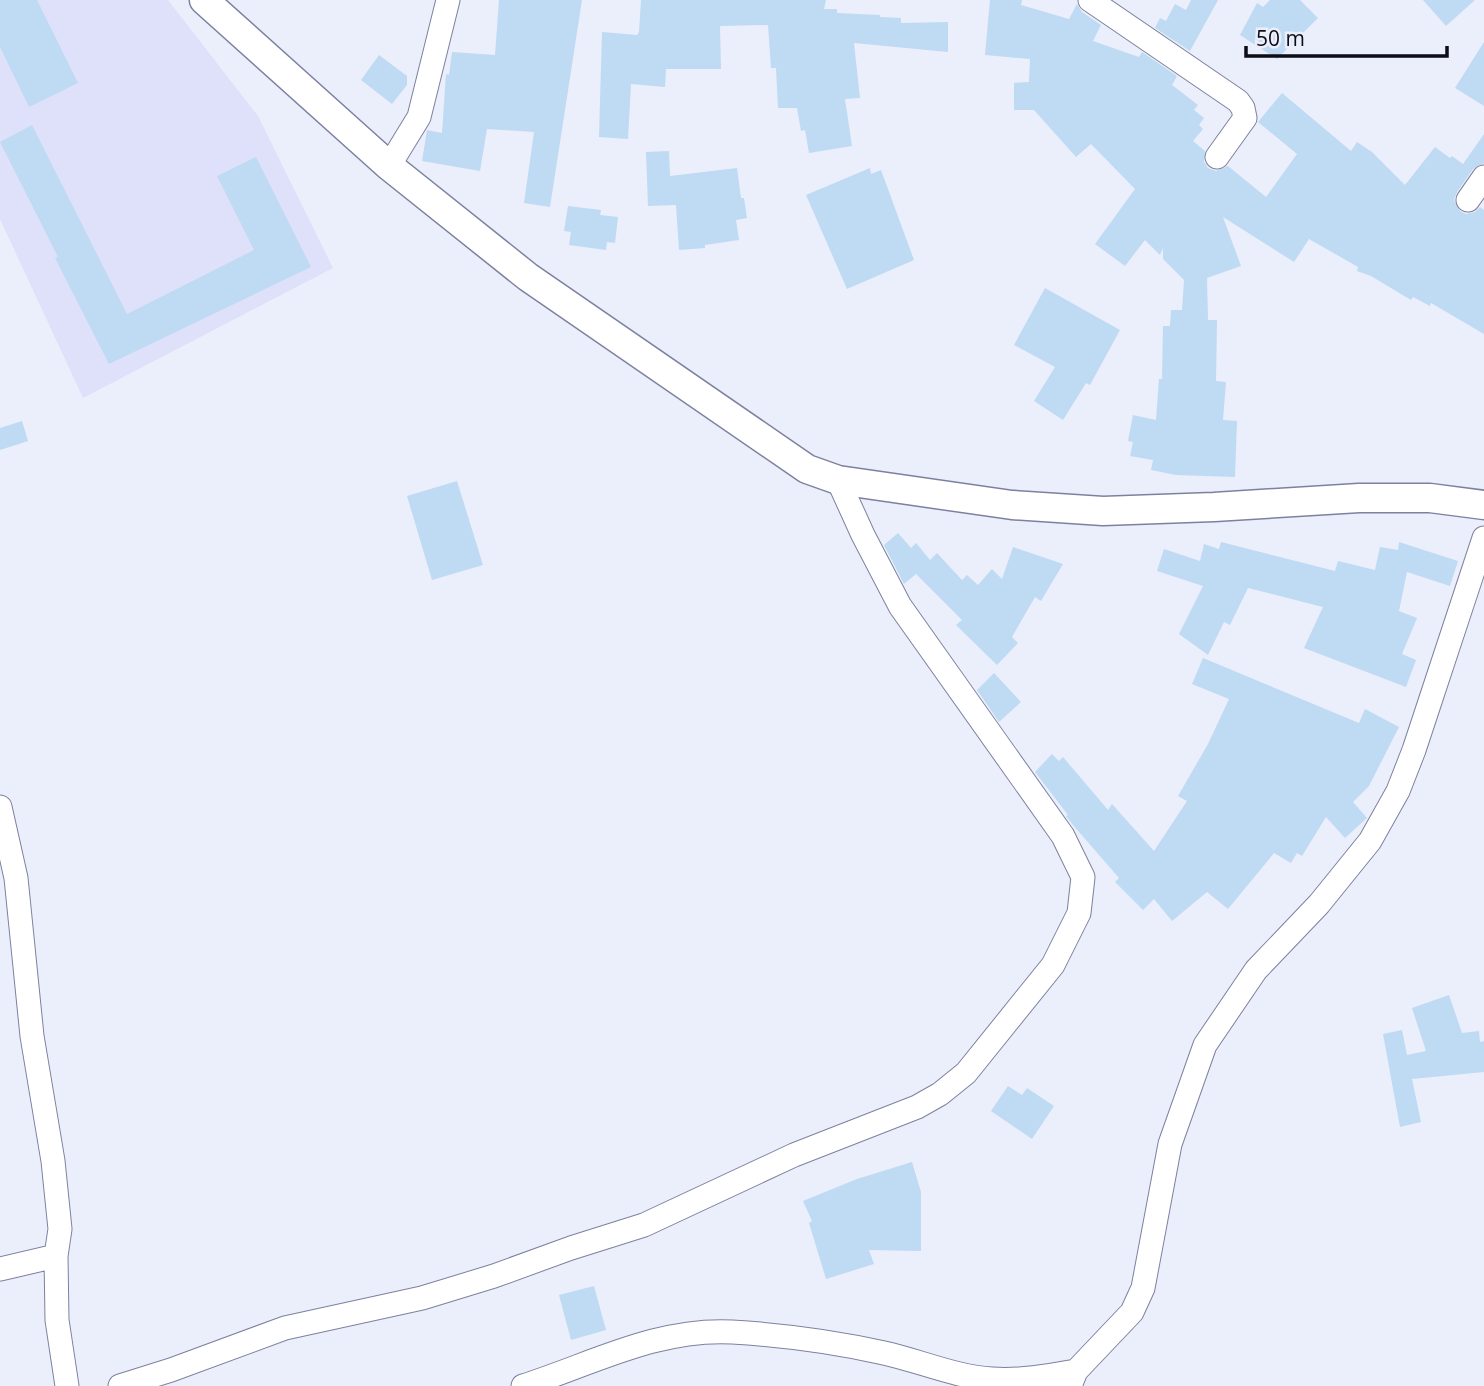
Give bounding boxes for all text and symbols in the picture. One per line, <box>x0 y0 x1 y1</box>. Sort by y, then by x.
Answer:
scale bar <box>1246 14 1447 58</box>
text: 50 m <box>1256 24 1305 52</box>

